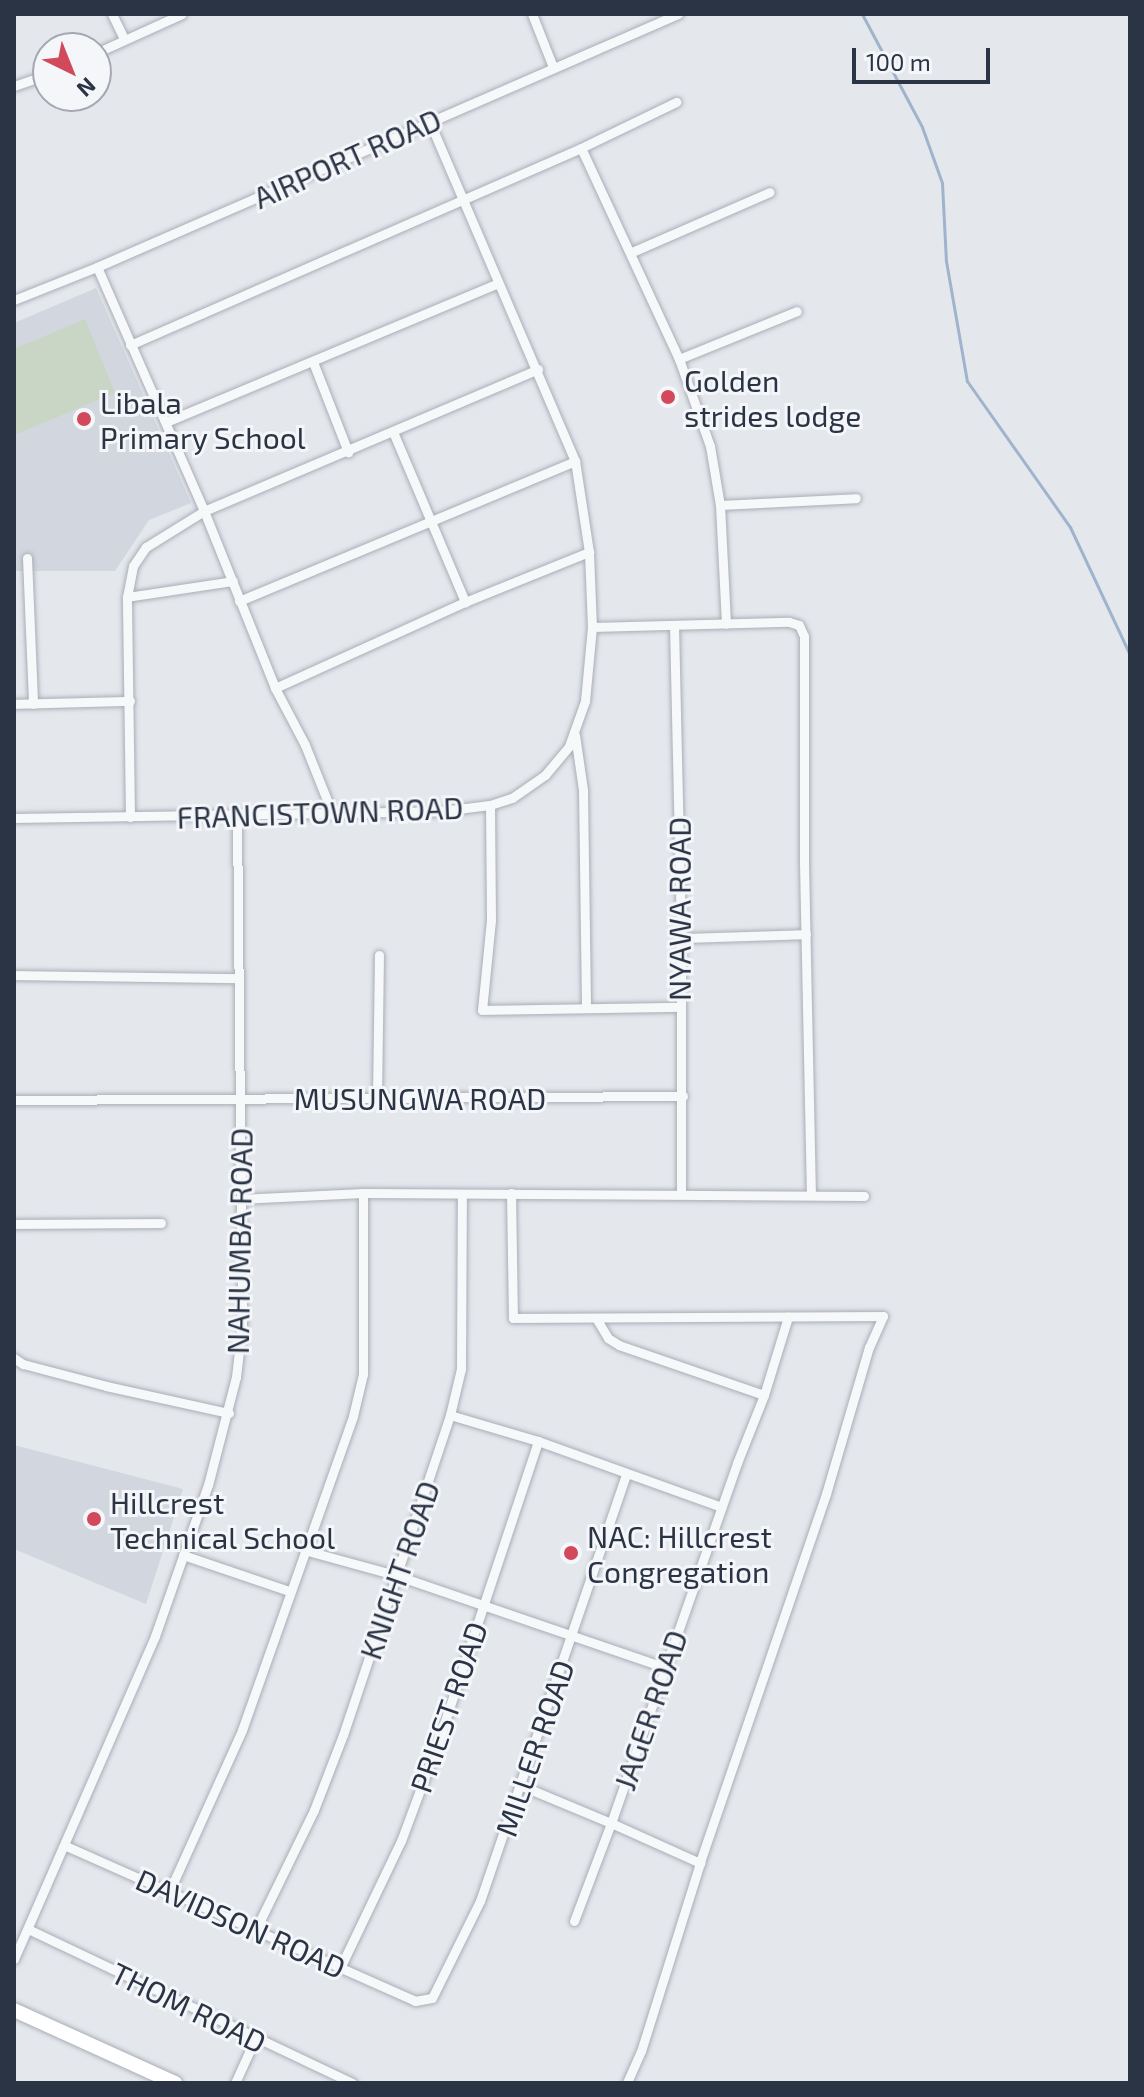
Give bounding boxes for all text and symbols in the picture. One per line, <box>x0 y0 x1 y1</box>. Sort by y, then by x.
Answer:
north arrow <box>32 32 112 112</box>
scale bar <box>856 32 994 82</box>
text: 100 m <box>866 47 931 76</box>
text: N <box>72 73 102 103</box>
street label: AIRPORT ROAD <box>247 100 447 216</box>
place label: Golden strides lodge <box>684 362 861 432</box>
place label: Libala Primary School <box>100 384 306 454</box>
marker: Golden strides lodge <box>659 388 677 406</box>
marker: Libala Primary School <box>75 410 93 428</box>
street label: FRANCISTOWN ROAD <box>176 789 464 835</box>
street label: NYAWA ROAD <box>661 817 697 1001</box>
street label: MUSUNGWA ROAD <box>293 1080 547 1116</box>
street label: NAHUMBA ROAD <box>219 1127 259 1355</box>
street label: KNIGHT ROAD <box>352 1476 446 1664</box>
place label: Hillcrest Technical School <box>110 1484 336 1554</box>
marker: Hillcrest Technical School <box>85 1510 103 1528</box>
place label: NAC: Hillcrest Congregation <box>587 1518 772 1588</box>
marker: NAC: Hillcrest Congregation <box>562 1544 580 1562</box>
street label: PRIEST ROAD <box>402 1617 494 1797</box>
street label: JAGER ROAD <box>606 1625 694 1795</box>
street label: MILLER ROAD <box>487 1655 581 1841</box>
street label: DAVIDSON ROAD <box>131 1861 351 1985</box>
street label: THOM ROAD <box>106 1954 272 2060</box>

